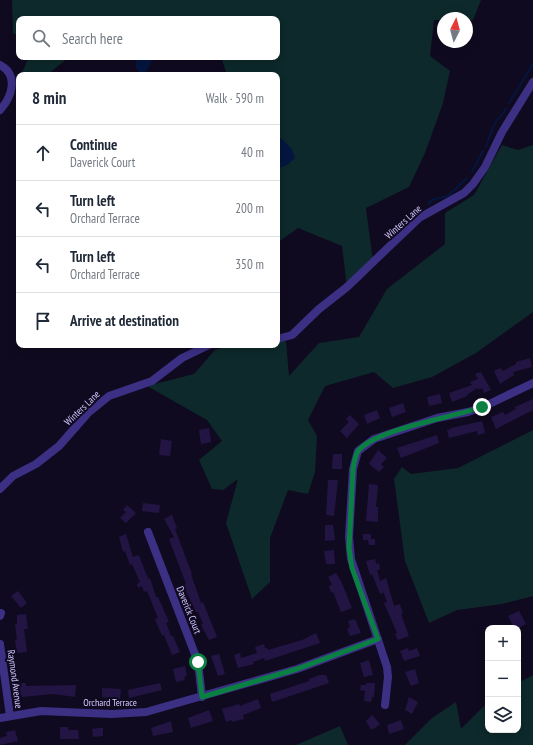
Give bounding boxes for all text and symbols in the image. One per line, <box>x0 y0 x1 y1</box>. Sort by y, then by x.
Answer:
north arrow <box>437 12 473 48</box>
search box <box>16 16 280 60</box>
icon: search <box>30 27 52 49</box>
text: Search here <box>62 29 123 48</box>
text: 8 min <box>32 87 66 109</box>
text: Walk · 590 m <box>206 90 264 107</box>
text: Continue <box>70 135 117 154</box>
icon: ahead <box>32 142 54 164</box>
text: 40 m <box>241 144 264 161</box>
text: Daverick Court <box>70 154 135 171</box>
text: Turn left <box>70 191 115 210</box>
icon: left <box>32 198 54 220</box>
text: 200 m <box>235 200 264 217</box>
street label: Winters Lane <box>382 202 424 242</box>
text: Orchard Terrace <box>70 210 140 227</box>
text: Turn left <box>70 247 115 266</box>
icon: left <box>32 254 54 276</box>
text: 350 m <box>235 256 264 273</box>
text: Orchard Terrace <box>70 266 140 283</box>
icon: arrive <box>32 310 54 332</box>
text: Arrive at destination <box>70 311 179 330</box>
street label: Winters Lane <box>61 388 103 428</box>
route end <box>473 398 491 416</box>
street label: Daverick Court <box>174 584 205 636</box>
map controls <box>485 625 521 733</box>
button: + <box>485 625 521 661</box>
street label: Raymond Avenue <box>4 649 26 709</box>
route start <box>189 653 207 671</box>
button: − <box>485 661 521 697</box>
street label: Orchard Terrace <box>83 696 137 709</box>
button: layers <box>485 697 521 733</box>

